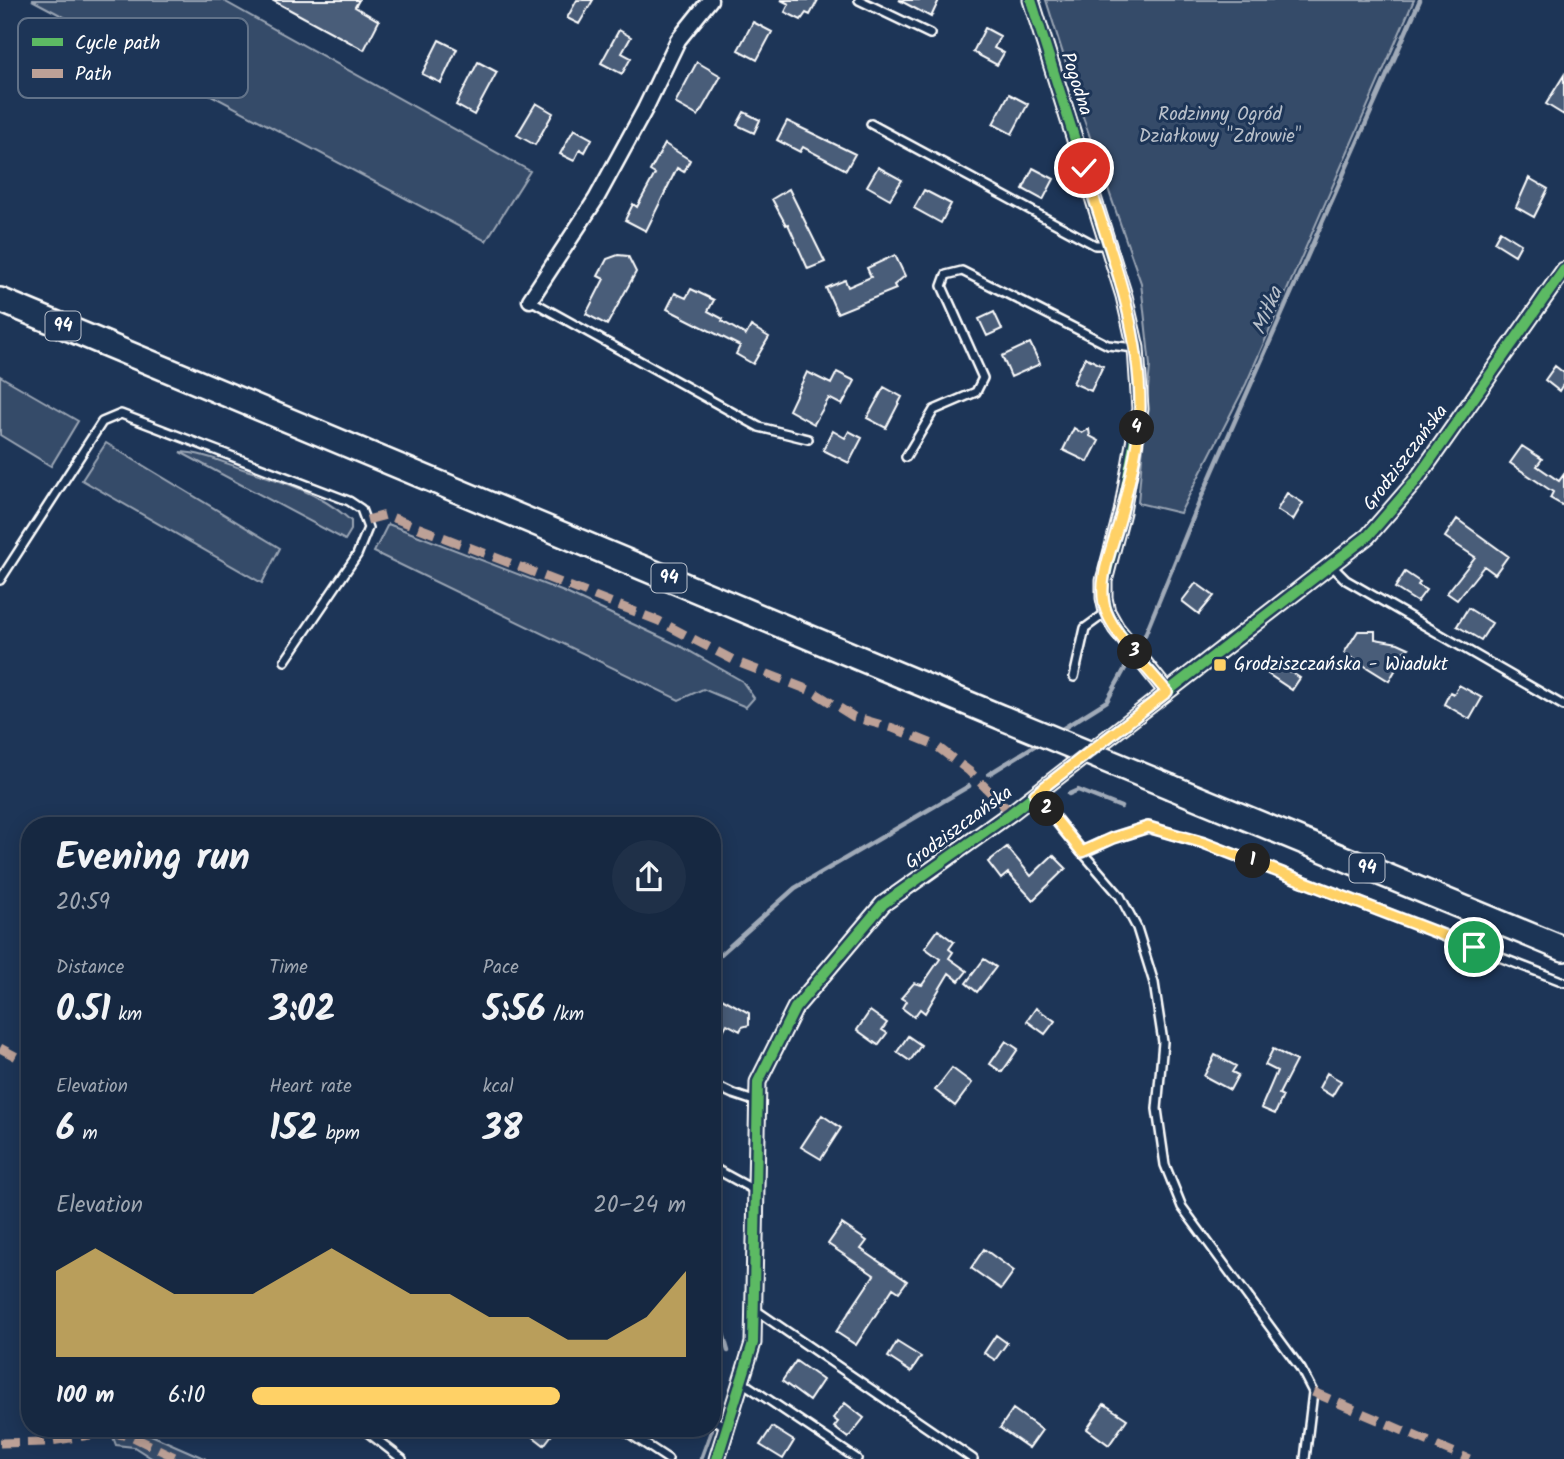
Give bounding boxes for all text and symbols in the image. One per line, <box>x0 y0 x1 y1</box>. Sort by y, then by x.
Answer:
legend <box>18 18 248 98</box>
text: Cycle path <box>75 29 160 59</box>
street label: Pogodna <box>1052 48 1100 120</box>
text: Path <box>75 60 112 90</box>
park label: Rodzinny Ogród Działkowy "Zdrowie" <box>1139 100 1301 152</box>
pin <box>1054 138 1114 198</box>
icon: check <box>1065 149 1103 187</box>
water label: Miłka <box>1243 281 1293 340</box>
road number: 94 <box>46 312 80 340</box>
street label: Grodziszczańska <box>1356 398 1456 518</box>
pin: 4 <box>1120 410 1154 446</box>
text: 4 <box>1131 412 1142 442</box>
road number: 94 <box>652 564 686 592</box>
pin: 3 <box>1118 634 1152 670</box>
text: 3 <box>1129 636 1140 666</box>
place label: Grodziszczańska - Wiadukt <box>1234 650 1449 680</box>
marker: Grodziszczańska - Wiadukt <box>1212 657 1228 673</box>
street label: Grodziszczańska <box>899 779 1019 877</box>
pin: 2 <box>1030 792 1064 826</box>
text: 2 <box>1041 793 1052 823</box>
text: Evening run <box>56 829 250 889</box>
button: share <box>612 840 686 914</box>
pin: 1 <box>1236 844 1270 878</box>
text: 1 <box>1250 845 1255 875</box>
road number: 94 <box>1350 854 1384 882</box>
text: 20:59 <box>56 885 110 921</box>
pin <box>1444 917 1504 977</box>
icon: arrive <box>1455 928 1493 966</box>
text: Distance <box>56 953 124 983</box>
text: Time <box>269 953 308 983</box>
text: Pace <box>483 953 519 983</box>
text: 0.51 <box>56 983 111 1039</box>
text: 3:02 <box>269 983 335 1039</box>
text: 5:56 <box>483 983 546 1039</box>
text: km <box>111 1000 142 1030</box>
text: /km <box>546 1000 584 1030</box>
text: Elevation <box>56 1072 128 1102</box>
text: Heart rate <box>269 1072 352 1102</box>
text: kcal <box>483 1072 514 1102</box>
text: 6 <box>56 1102 75 1158</box>
text: 152 <box>269 1102 318 1158</box>
text: 38 <box>483 1102 522 1158</box>
text: m <box>75 1119 98 1149</box>
text: bpm <box>318 1119 360 1149</box>
text: Elevation <box>56 1188 143 1224</box>
text: 20–24 m <box>594 1188 686 1224</box>
text: 100 m <box>56 1378 114 1414</box>
text: 6:10 <box>168 1378 205 1414</box>

